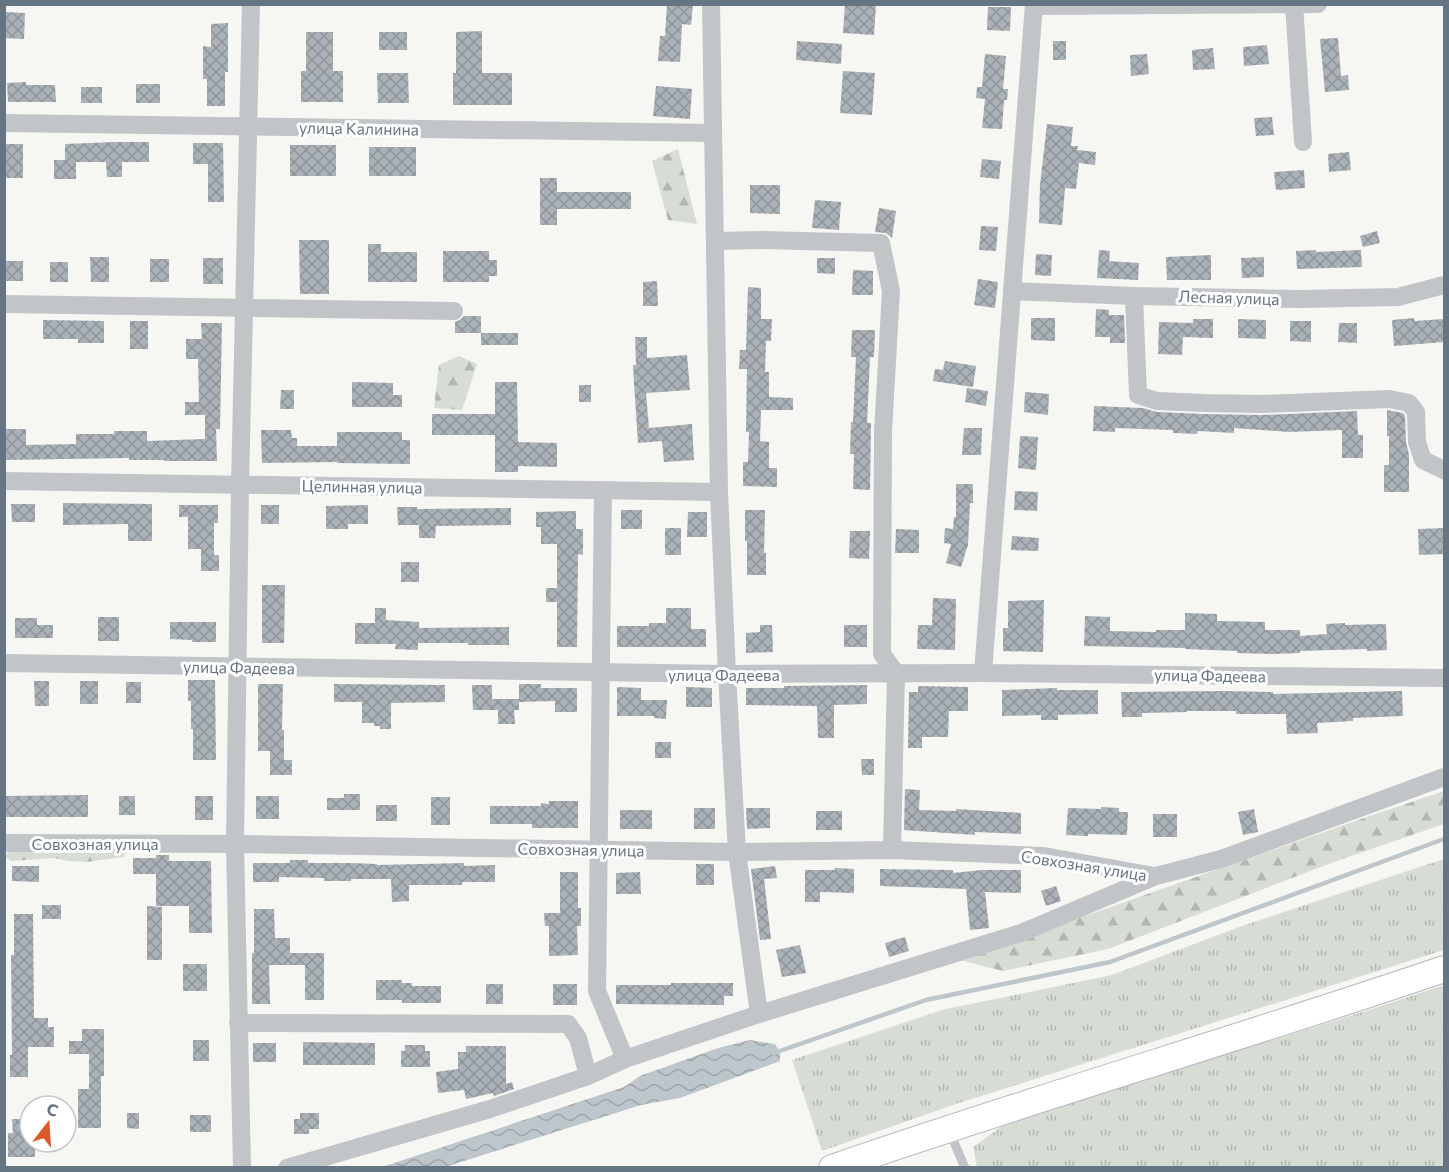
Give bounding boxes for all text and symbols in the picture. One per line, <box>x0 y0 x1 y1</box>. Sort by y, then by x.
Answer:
street label: улица Калинина <box>299 117 419 139</box>
street label: Лесная улица <box>1178 286 1280 308</box>
street label: Целинная улица <box>301 475 423 497</box>
street label: улица Фадеева <box>183 657 295 677</box>
street label: улица Фадеева <box>668 665 780 684</box>
street label: улица Фадеева <box>1154 665 1266 685</box>
street label: Совхозная улица <box>31 834 159 853</box>
street label: Совхозная улица <box>517 838 645 860</box>
street label: Совхозная улица <box>1020 846 1148 884</box>
north arrow <box>18 1094 78 1154</box>
text: С <box>45 1098 61 1120</box>

